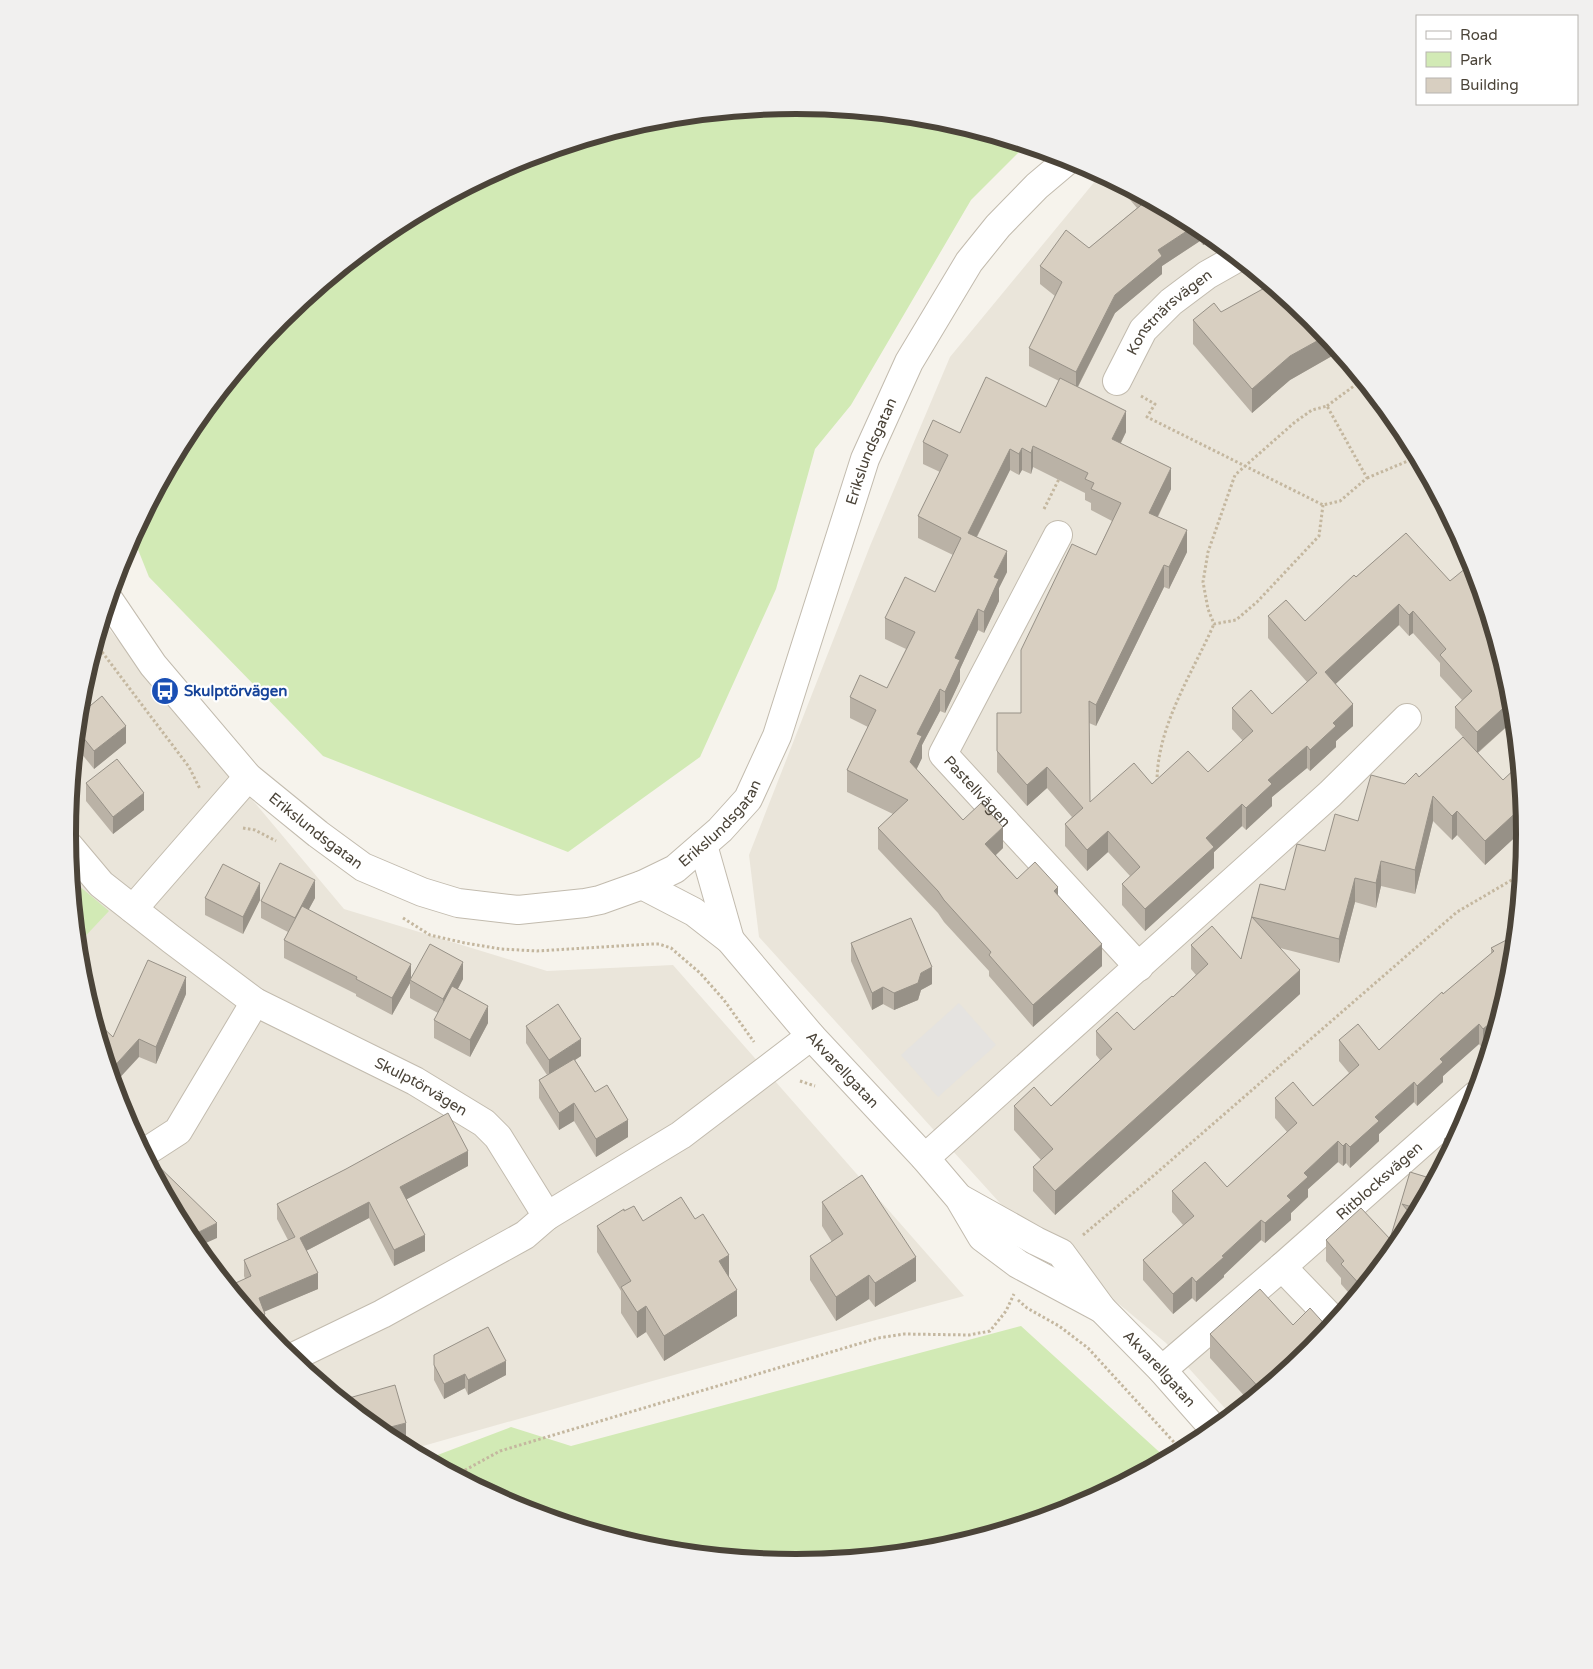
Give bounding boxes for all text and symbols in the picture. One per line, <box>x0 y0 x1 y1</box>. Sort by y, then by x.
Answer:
legend <box>1416 15 1578 105</box>
text: Road <box>1460 26 1498 44</box>
text: Park <box>1460 51 1492 69</box>
text: Building <box>1460 76 1519 94</box>
street label: Konstnärsvägen <box>1123 266 1215 358</box>
street label: Erikslundsgatan <box>842 395 901 507</box>
bus stop icon: Skulptörvägen <box>150 676 180 706</box>
place label: Skulptörvägen <box>184 682 287 701</box>
street label: Pastellvägen <box>940 752 1015 831</box>
street label: Erikslundsgatan <box>675 777 765 871</box>
street label: Erikslundsgatan <box>265 789 366 873</box>
street label: Akvarellgatan <box>802 1028 883 1112</box>
street label: Skulptörvägen <box>372 1053 471 1120</box>
street label: Ritblocksvägen <box>1332 1138 1426 1224</box>
street label: Akvarellgatan <box>1119 1327 1199 1411</box>

